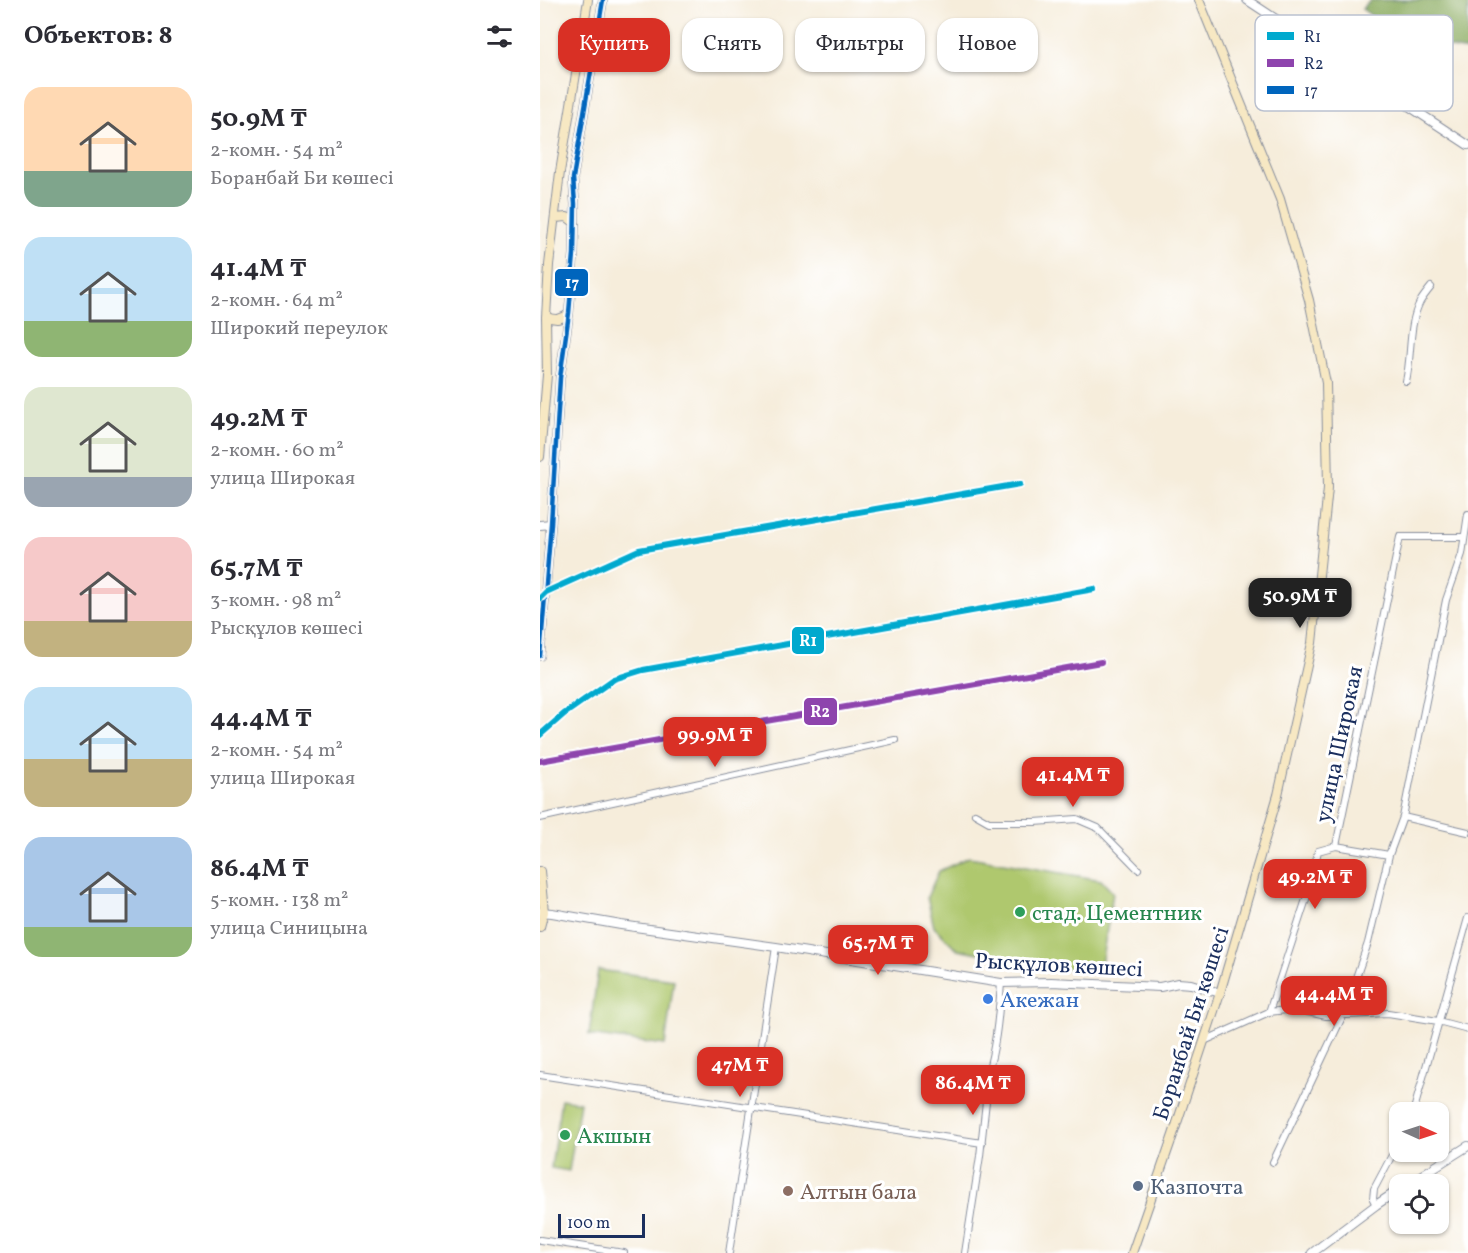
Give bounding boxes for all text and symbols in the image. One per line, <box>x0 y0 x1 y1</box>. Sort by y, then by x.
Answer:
legend <box>1255 15 1453 111</box>
text: Объектов: 8 <box>24 18 173 54</box>
chip: Купить <box>558 18 670 72</box>
chip: Снять <box>682 18 783 72</box>
chip: Фильтры <box>795 18 925 72</box>
chip: Новое <box>937 18 1038 72</box>
icon: filters <box>483 20 516 53</box>
text: R1 <box>1304 27 1321 49</box>
text: R2 <box>1304 54 1324 76</box>
text: 17 <box>1304 81 1318 103</box>
text: 50.9M ₸ <box>210 101 307 137</box>
icon: home <box>72 111 144 183</box>
text: 2-комн. · 54 m² <box>210 137 343 165</box>
text: Боранбай Би көшесі <box>210 165 394 193</box>
text: 41.4M ₸ <box>210 251 307 287</box>
icon: home <box>72 261 144 333</box>
line badge: 17 <box>554 268 589 297</box>
text: 17 <box>565 273 579 295</box>
text: 2-комн. · 64 m² <box>210 287 343 315</box>
text: Широкий переулок <box>210 315 388 343</box>
text: 49.2M ₸ <box>210 401 308 437</box>
icon: home <box>72 411 144 483</box>
text: 2-комн. · 60 m² <box>210 437 344 465</box>
text: улица Широкая <box>210 465 355 493</box>
text: 65.7M ₸ <box>210 551 303 587</box>
icon: home <box>72 561 144 633</box>
pin: 50.9M ₸ <box>1245 578 1355 629</box>
text: 50.9M ₸ <box>1263 583 1337 611</box>
text: 3-комн. · 98 m² <box>210 587 342 615</box>
text: Рысқұлов көшесі <box>210 615 363 643</box>
line badge: R1 <box>791 626 825 655</box>
text: R1 <box>799 631 817 653</box>
street label: улица Широкая <box>1309 663 1372 826</box>
line badge: R2 <box>803 697 838 726</box>
text: 44.4M ₸ <box>210 701 312 737</box>
text: R2 <box>810 702 830 724</box>
icon: home <box>72 711 144 783</box>
pin: 99.9M ₸ <box>660 717 770 768</box>
text: 99.9M ₸ <box>677 722 753 750</box>
text: 2-комн. · 54 m² <box>210 737 343 765</box>
pin: 41.4M ₸ <box>1018 757 1128 808</box>
text: 41.4M ₸ <box>1036 762 1110 790</box>
text: улица Широкая <box>210 765 355 793</box>
text: 86.4M ₸ <box>210 851 309 887</box>
pin: 49.2M ₸ <box>1260 859 1370 910</box>
icon: home <box>72 861 144 933</box>
text: 49.2M ₸ <box>1277 864 1353 892</box>
text: 5-комн. · 138 m² <box>210 887 349 915</box>
place label: стад. Цементник <box>1032 899 1202 930</box>
marker: стад. Цементник <box>1013 905 1027 919</box>
text: улица Синицына <box>210 915 368 943</box>
street label: Боранбай Би көшесі <box>1146 923 1238 1125</box>
pin: 65.7M ₸ <box>823 925 933 976</box>
text: 65.7M ₸ <box>842 930 914 958</box>
street label: Рысқұлов көшесі <box>974 947 1144 986</box>
pin: 44.4M ₸ <box>1279 976 1389 1027</box>
text: 44.4M ₸ <box>1295 981 1373 1009</box>
place label: Акежан <box>1000 986 1079 1017</box>
marker: Акежан <box>981 992 995 1006</box>
pin: 47M ₸ <box>698 1047 782 1098</box>
text: 47M ₸ <box>711 1052 769 1080</box>
pin: 86.4M ₸ <box>918 1065 1028 1116</box>
text: 86.4M ₸ <box>935 1070 1011 1098</box>
north arrow <box>1389 1102 1449 1162</box>
map controls <box>1389 1102 1449 1234</box>
place label: Акшын <box>577 1122 651 1153</box>
marker: Акшын <box>558 1128 572 1142</box>
place label: Казпочта <box>1150 1173 1244 1204</box>
button: locate <box>1389 1174 1449 1234</box>
place label: Алтын бала <box>800 1178 917 1209</box>
marker: Казпочта <box>1131 1179 1145 1193</box>
marker: Алтын бала <box>781 1184 795 1198</box>
scale bar <box>558 1211 645 1238</box>
text: 100 m <box>567 1213 610 1235</box>

